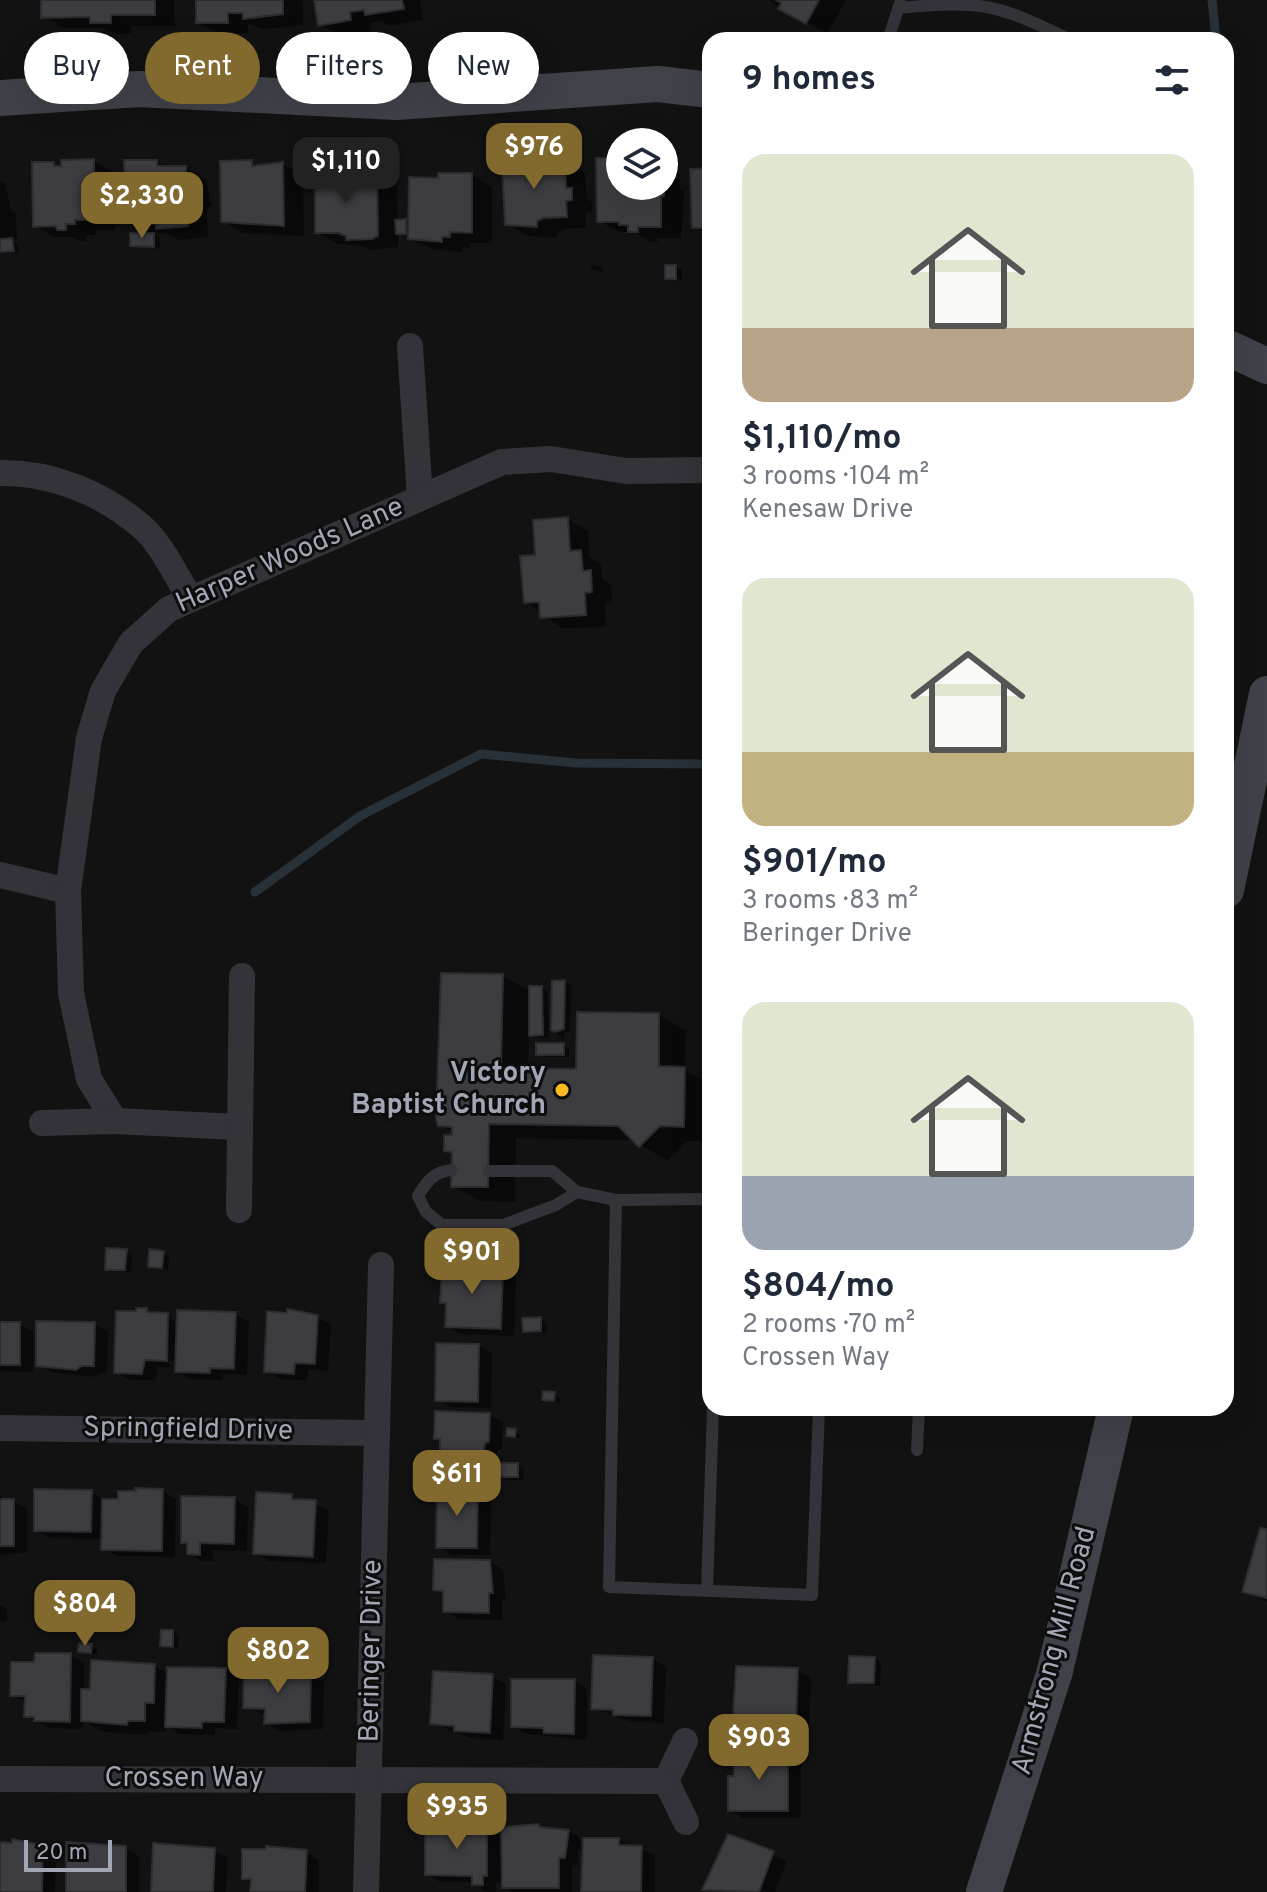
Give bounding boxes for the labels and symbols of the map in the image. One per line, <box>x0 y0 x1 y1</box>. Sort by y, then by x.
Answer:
pin: $976 <box>487 123 581 191</box>
pin: $1,110 <box>281 137 411 205</box>
pin: $2,330 <box>77 172 207 240</box>
street label: Harper Woods Lane <box>170 490 410 622</box>
place label: Victory Baptist Church <box>351 1056 546 1124</box>
marker: Victory Baptist Church <box>553 1081 571 1099</box>
pin: $901 <box>425 1228 519 1296</box>
street label: Springfield Drive <box>83 1410 293 1450</box>
pin: $611 <box>410 1450 504 1518</box>
street label: Armstrong Mill Road <box>1005 1523 1105 1779</box>
street label: Beringer Drive <box>352 1559 392 1743</box>
pin: $804 <box>38 1580 132 1648</box>
pin: $802 <box>231 1627 325 1695</box>
pin: $903 <box>712 1714 806 1782</box>
street label: Crossen Way <box>104 1761 264 1797</box>
pin: $935 <box>410 1783 504 1851</box>
scale bar <box>24 1836 112 1872</box>

